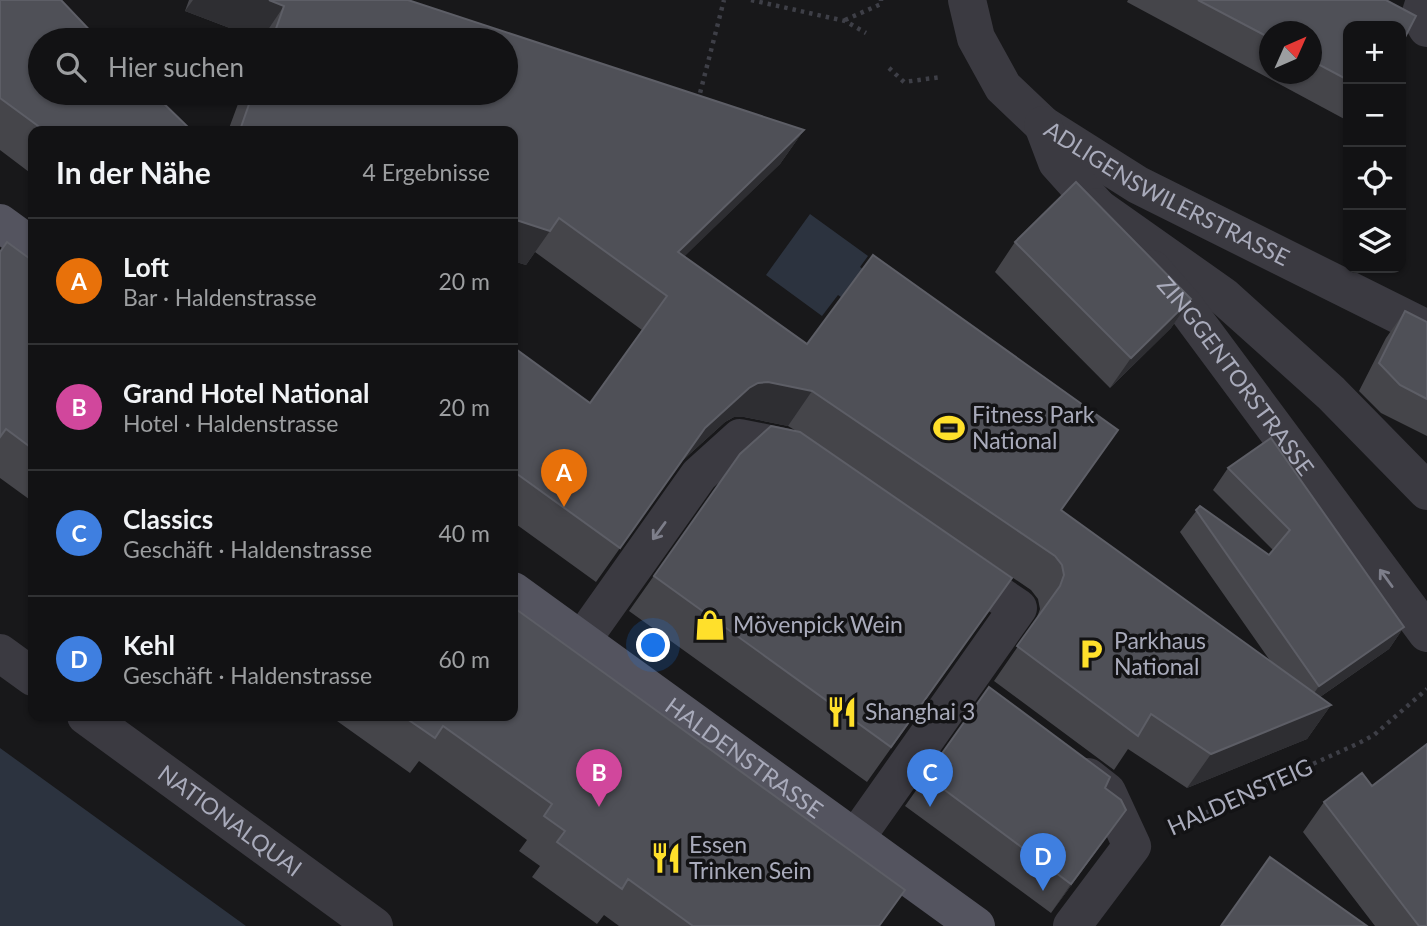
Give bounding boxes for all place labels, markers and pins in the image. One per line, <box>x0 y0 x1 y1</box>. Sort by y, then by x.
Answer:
place label: Fitness Park National <box>972 400 1095 454</box>
sports icon: Fitness Park National <box>932 411 966 445</box>
pin: A <box>541 449 587 507</box>
shop icon: Mövenpick Wein <box>693 608 727 642</box>
place label: Mövenpick Wein <box>733 610 903 638</box>
place label: Parkhaus National <box>1114 626 1206 680</box>
parking icon: Parkhaus National <box>1074 637 1108 671</box>
restaurant icon: Shanghai 3 <box>825 695 859 729</box>
place label: Shanghai 3 <box>865 697 975 725</box>
pin: B <box>576 749 622 807</box>
pin: C <box>907 749 953 807</box>
place label: Essen Trinken Sein <box>689 830 812 884</box>
pin: D <box>1020 833 1066 891</box>
restaurant icon: Essen Trinken Sein <box>649 841 683 875</box>

